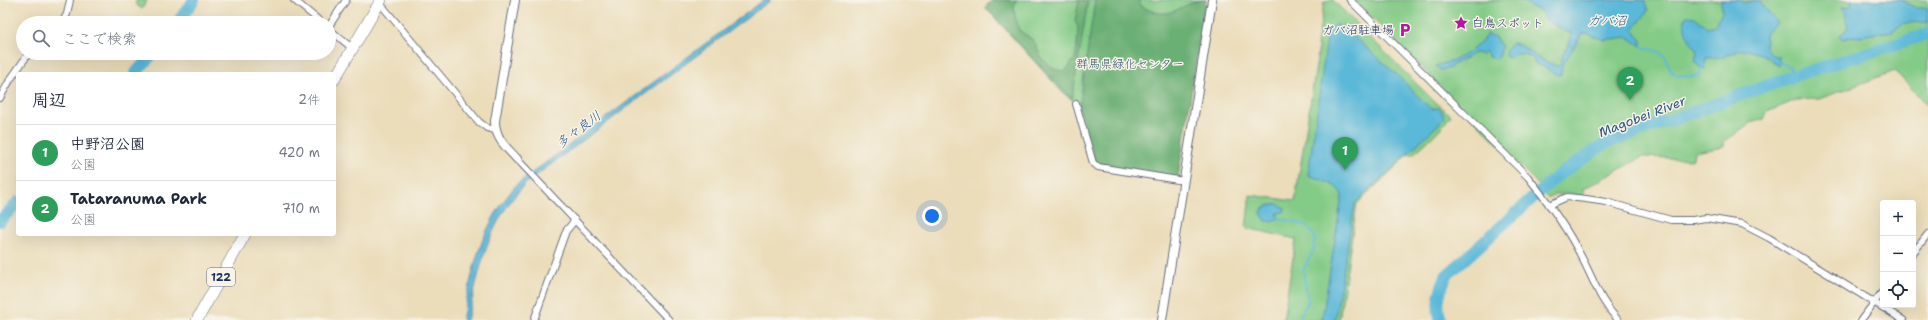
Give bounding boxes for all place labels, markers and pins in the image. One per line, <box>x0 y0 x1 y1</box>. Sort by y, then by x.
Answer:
place icon: 白鳥スポット <box>1453 15 1469 31</box>
place label: 白鳥スポット <box>1472 15 1544 31</box>
place label: ガバ沼駐車場 <box>1322 22 1394 38</box>
parking icon: ガバ沼駐車場 <box>1397 22 1413 38</box>
pin: 2 <box>1617 67 1643 100</box>
pin: 1 <box>1332 137 1358 170</box>

